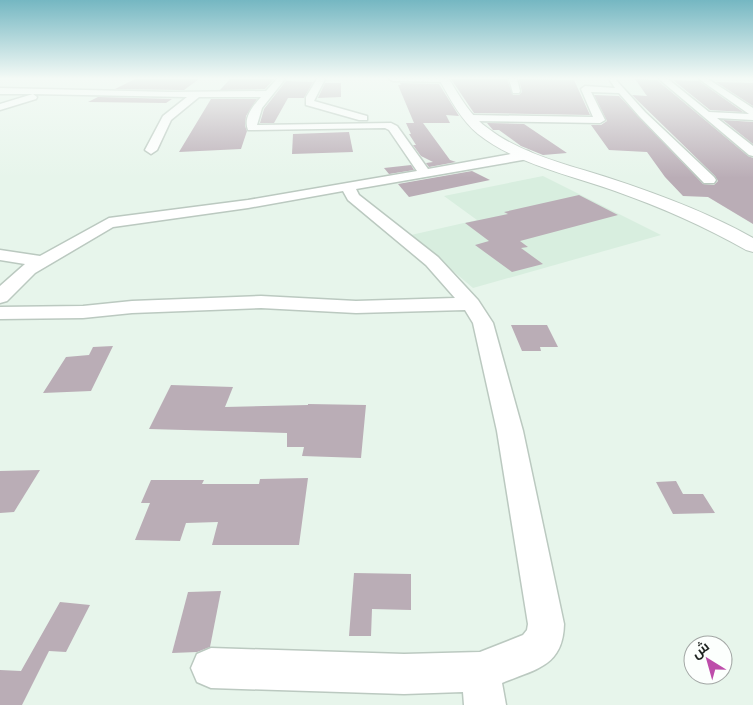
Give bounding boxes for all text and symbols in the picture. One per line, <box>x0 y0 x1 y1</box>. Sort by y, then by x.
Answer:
north arrow <box>683 635 733 685</box>
text: ش <box>688 637 713 662</box>

